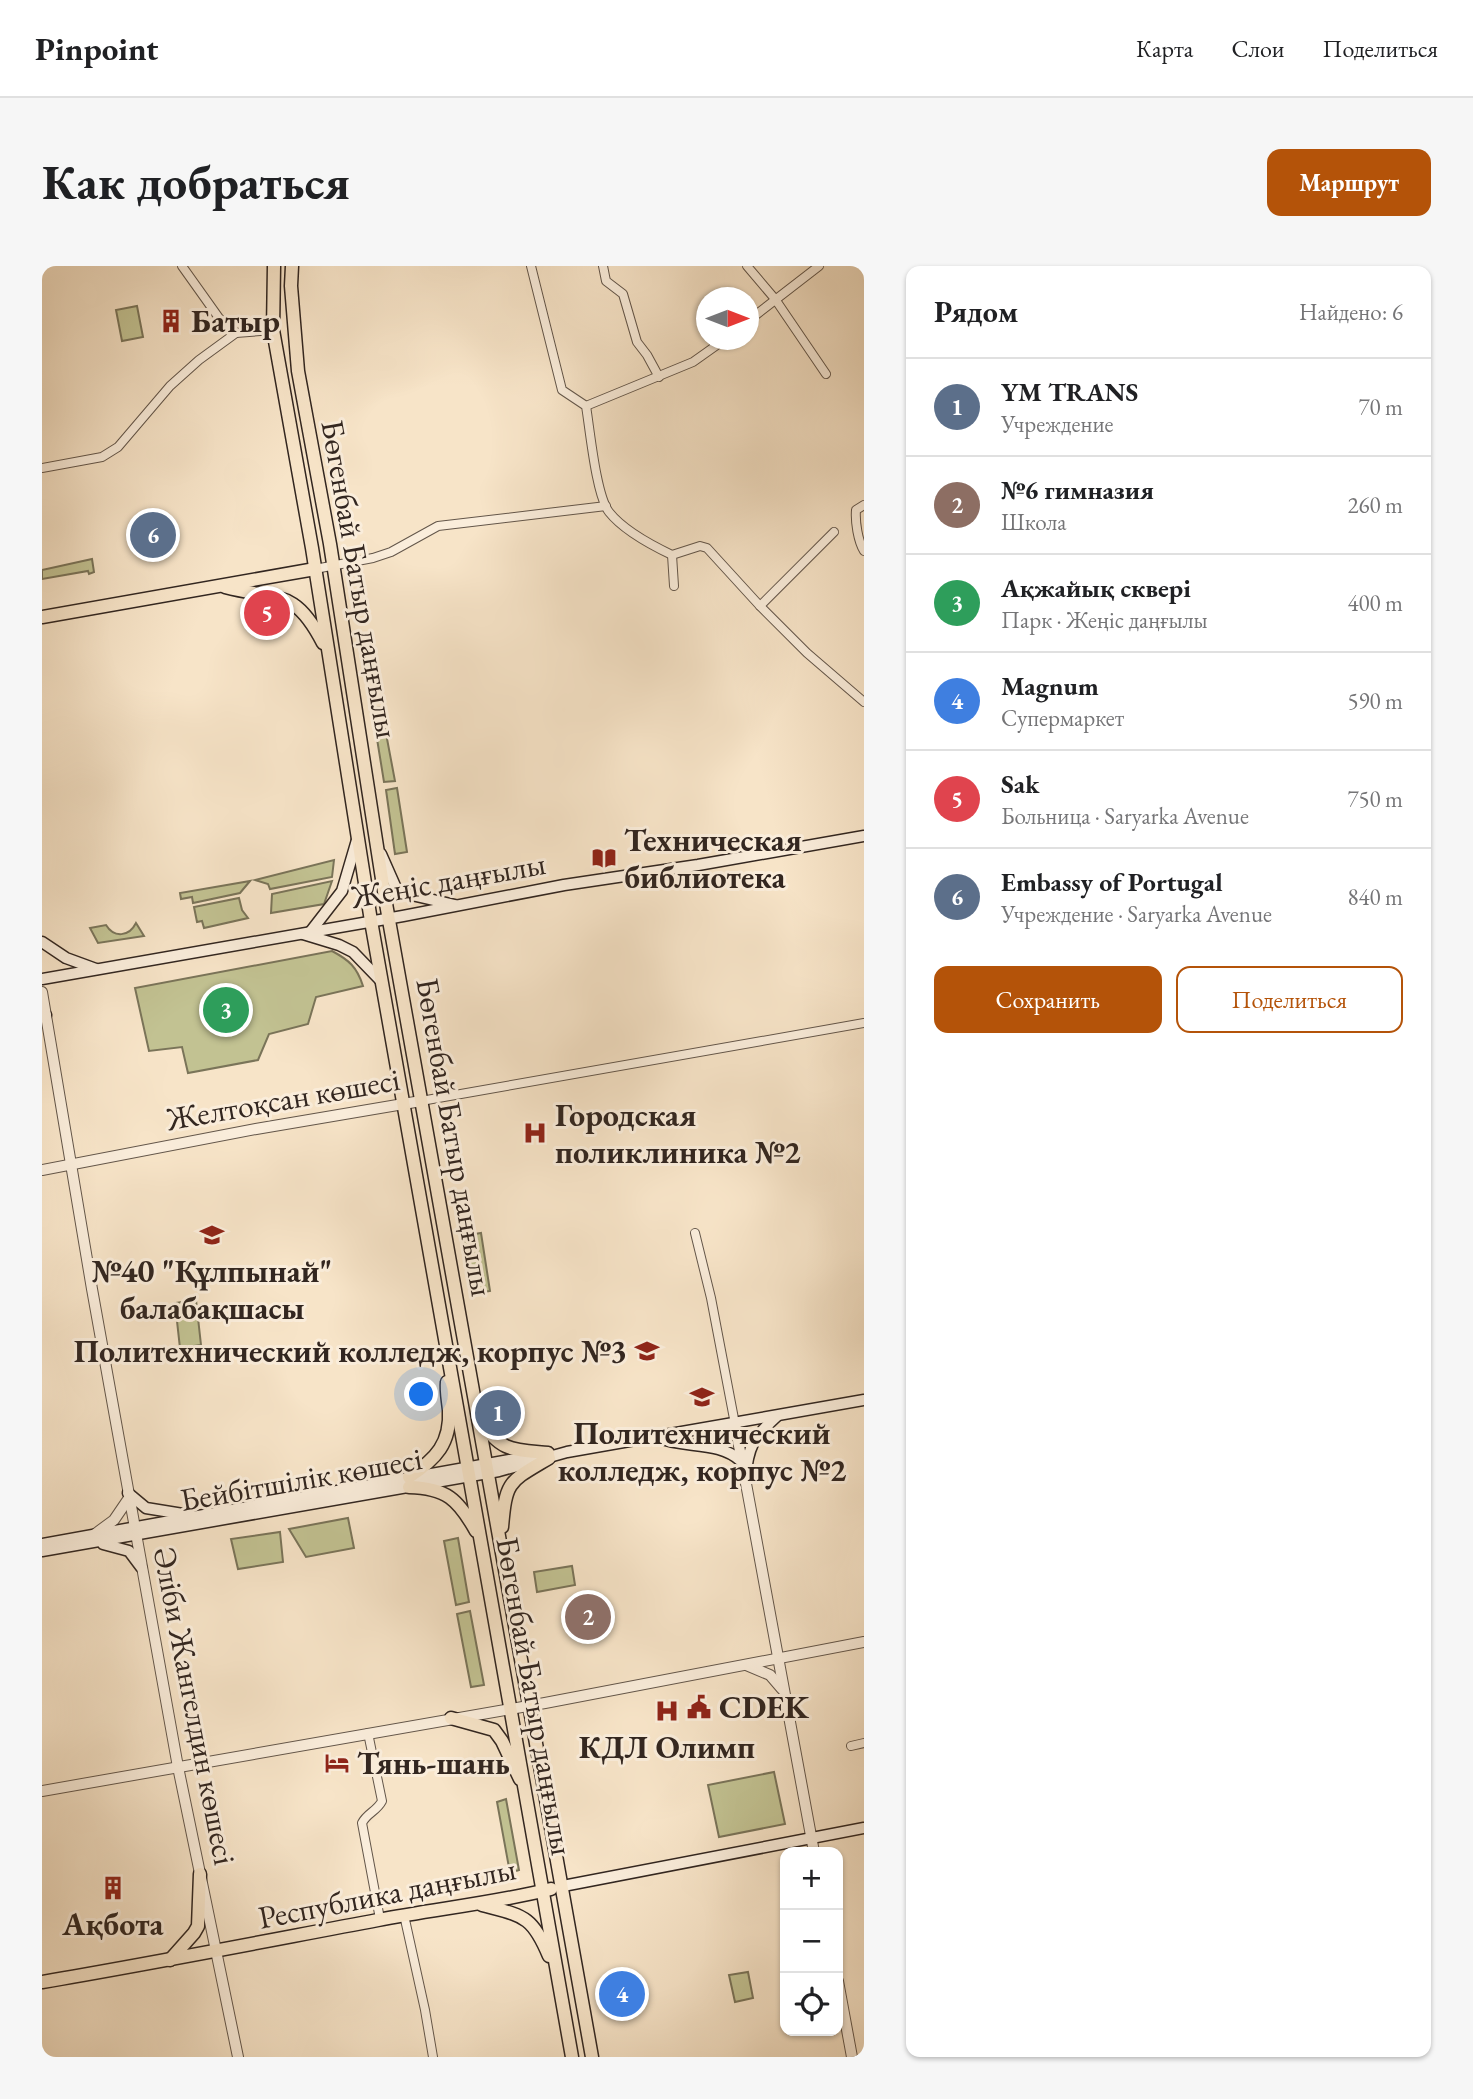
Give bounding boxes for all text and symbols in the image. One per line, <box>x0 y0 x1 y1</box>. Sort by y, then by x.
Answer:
text: Pinpoint <box>35 27 158 70</box>
text: Карта <box>1136 33 1193 64</box>
text: Слои <box>1231 33 1285 64</box>
text: Поделиться <box>1323 33 1438 64</box>
button: Маршрут <box>1267 149 1431 216</box>
text: Как добраться <box>42 150 350 214</box>
north arrow <box>696 287 759 350</box>
text: Рядом <box>934 292 1018 331</box>
text: Найдено: 6 <box>1299 297 1403 327</box>
place label: Батыр <box>191 300 280 342</box>
building icon: Батыр <box>157 307 185 335</box>
text: YM TRANS <box>1001 375 1138 409</box>
text: 1 <box>951 392 963 422</box>
text: 70 m <box>1358 392 1403 422</box>
text: Учреждение <box>1001 409 1114 439</box>
street label: Бөгенбай Батыр даңғылы <box>311 416 409 742</box>
text: №6 гимназия <box>1001 473 1154 507</box>
text: 2 <box>951 490 963 520</box>
text: 260 m <box>1347 490 1403 520</box>
text: Школа <box>1001 507 1066 537</box>
pin: 6 <box>130 509 176 561</box>
text: Ақжайық сквері <box>1001 571 1191 605</box>
pin: 5 <box>244 587 290 639</box>
text: 3 <box>951 588 963 618</box>
text: 400 m <box>1347 588 1403 618</box>
text: Парк · Жеңіс даңғылы <box>1001 605 1208 635</box>
text: Magnum <box>1001 669 1099 703</box>
text: 4 <box>951 686 963 716</box>
text: 590 m <box>1347 686 1403 716</box>
text: Супермаркет <box>1001 703 1124 733</box>
text: Sak <box>1001 767 1039 801</box>
text: 5 <box>951 784 963 814</box>
text: 750 m <box>1347 784 1403 814</box>
text: Больница · Saryarka Avenue <box>1001 801 1249 831</box>
place label: Техническая библиотека <box>624 819 802 898</box>
street label: Жеңіс даңғылы <box>346 842 549 918</box>
library icon: Техническая библиотека <box>590 844 618 872</box>
text: Embassy of Portugal <box>1001 865 1223 899</box>
text: 6 <box>951 882 963 912</box>
text: 840 m <box>1347 882 1403 912</box>
text: Учреждение · Saryarka Avenue <box>1001 899 1272 929</box>
button: Сохранить <box>934 966 1162 1033</box>
button: Поделиться <box>1176 966 1403 1033</box>
street label: Бөгенбай Батыр даңғылы <box>406 974 504 1300</box>
pin: 3 <box>203 984 249 1036</box>
street label: Желтоқсан көшесі <box>162 1058 403 1140</box>
place label: Городская поликлиника №2 <box>555 1094 801 1173</box>
hospital icon: Городская поликлиника №2 <box>521 1119 549 1147</box>
school or university icon: №40 "Құлпынай" балабақшасы <box>198 1221 226 1249</box>
place label: №40 "Құлпынай" балабақшасы <box>92 1250 332 1329</box>
place label: Политехнический колледж, корпус №3 <box>74 1330 627 1372</box>
school or university icon: Политехнический колледж, корпус №3 <box>633 1337 661 1365</box>
your location <box>404 1377 438 1411</box>
school or university icon: Политехнический колледж, корпус №2 <box>688 1383 716 1411</box>
pin: 1 <box>475 1387 521 1439</box>
place label: Политехнический колледж, корпус №2 <box>558 1412 846 1491</box>
street label: Бейбітшілік көшесі <box>177 1437 425 1521</box>
street label: Бөгенбай Батыр даңғылы <box>486 1533 584 1859</box>
street label: Әліби Жангелдин көшесі <box>144 1544 246 1868</box>
pin: 2 <box>565 1591 611 1643</box>
place label: CDEK <box>719 1686 810 1728</box>
public building icon: CDEK <box>685 1693 713 1721</box>
hospital icon: КДЛ Олимп <box>653 1697 681 1725</box>
place label: КДЛ Олимп <box>579 1726 755 1768</box>
place label: Тянь-шань <box>357 1742 510 1784</box>
hotel icon: Тянь-шань <box>323 1749 351 1777</box>
street label: Республика даңғылы <box>255 1847 519 1939</box>
map controls <box>780 1847 843 2036</box>
button: + <box>780 1847 843 1910</box>
building icon: Ақбота <box>99 1874 127 1902</box>
place label: Ақбота <box>61 1903 165 1945</box>
button: − <box>780 1910 843 1973</box>
pin: 4 <box>599 1968 645 2020</box>
button: locate <box>780 1973 843 2036</box>

